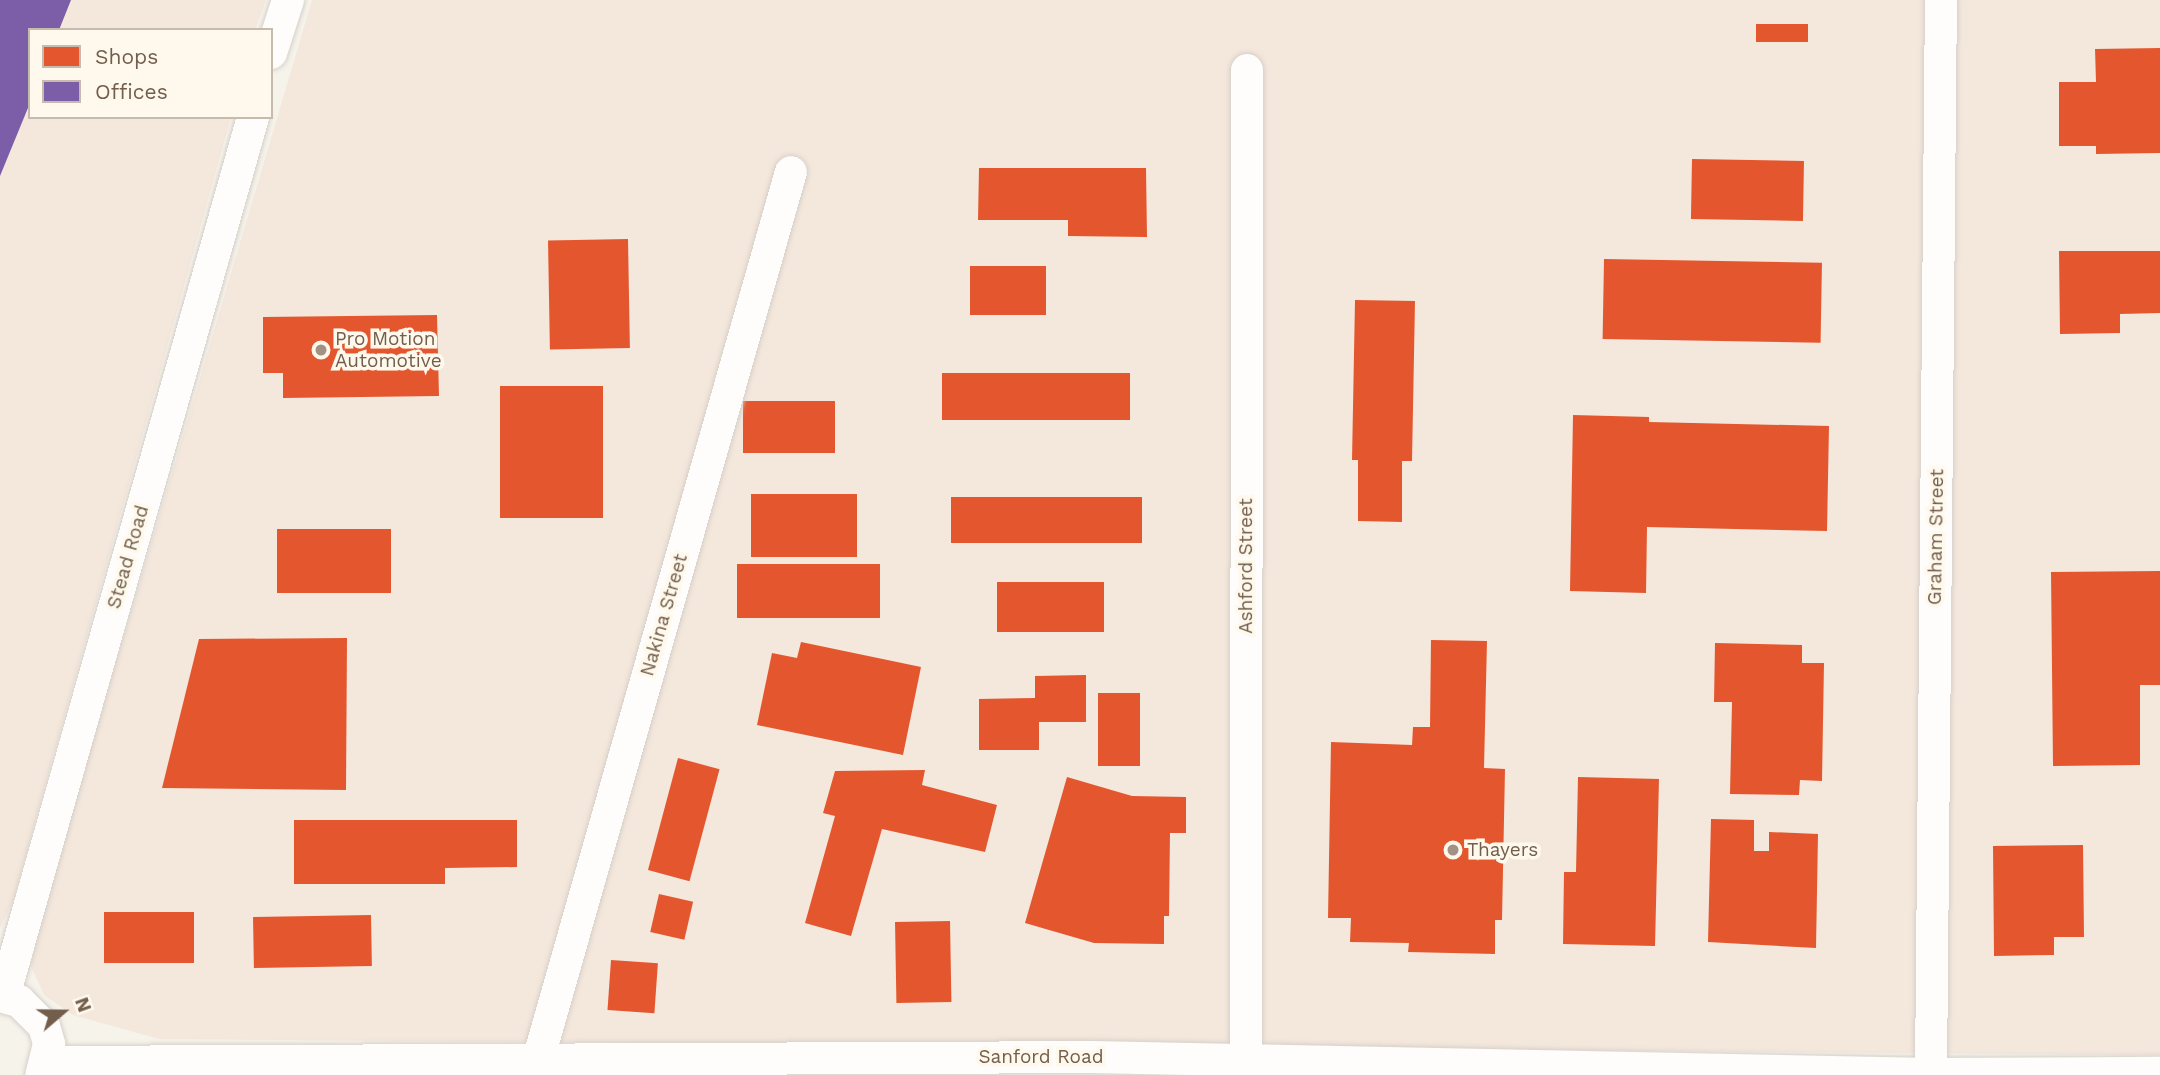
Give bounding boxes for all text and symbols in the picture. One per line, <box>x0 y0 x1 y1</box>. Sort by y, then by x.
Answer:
legend <box>28 28 273 119</box>
text: Shops <box>95 44 158 69</box>
text: Offices <box>95 79 168 104</box>
place label: Pro Motion Automotive <box>335 328 442 372</box>
marker: Pro Motion Automotive <box>313 342 329 358</box>
street label: Graham Street <box>1923 469 1949 605</box>
street label: Ashford Street <box>1235 498 1257 634</box>
street label: Stead Road <box>102 503 154 611</box>
street label: Nakina Street <box>636 551 692 679</box>
place label: Thayers <box>1467 839 1538 861</box>
marker: Thayers <box>1445 842 1461 858</box>
north arrow <box>28 977 98 1047</box>
text: N <box>70 994 96 1015</box>
street label: Sanford Road <box>978 1046 1104 1068</box>

